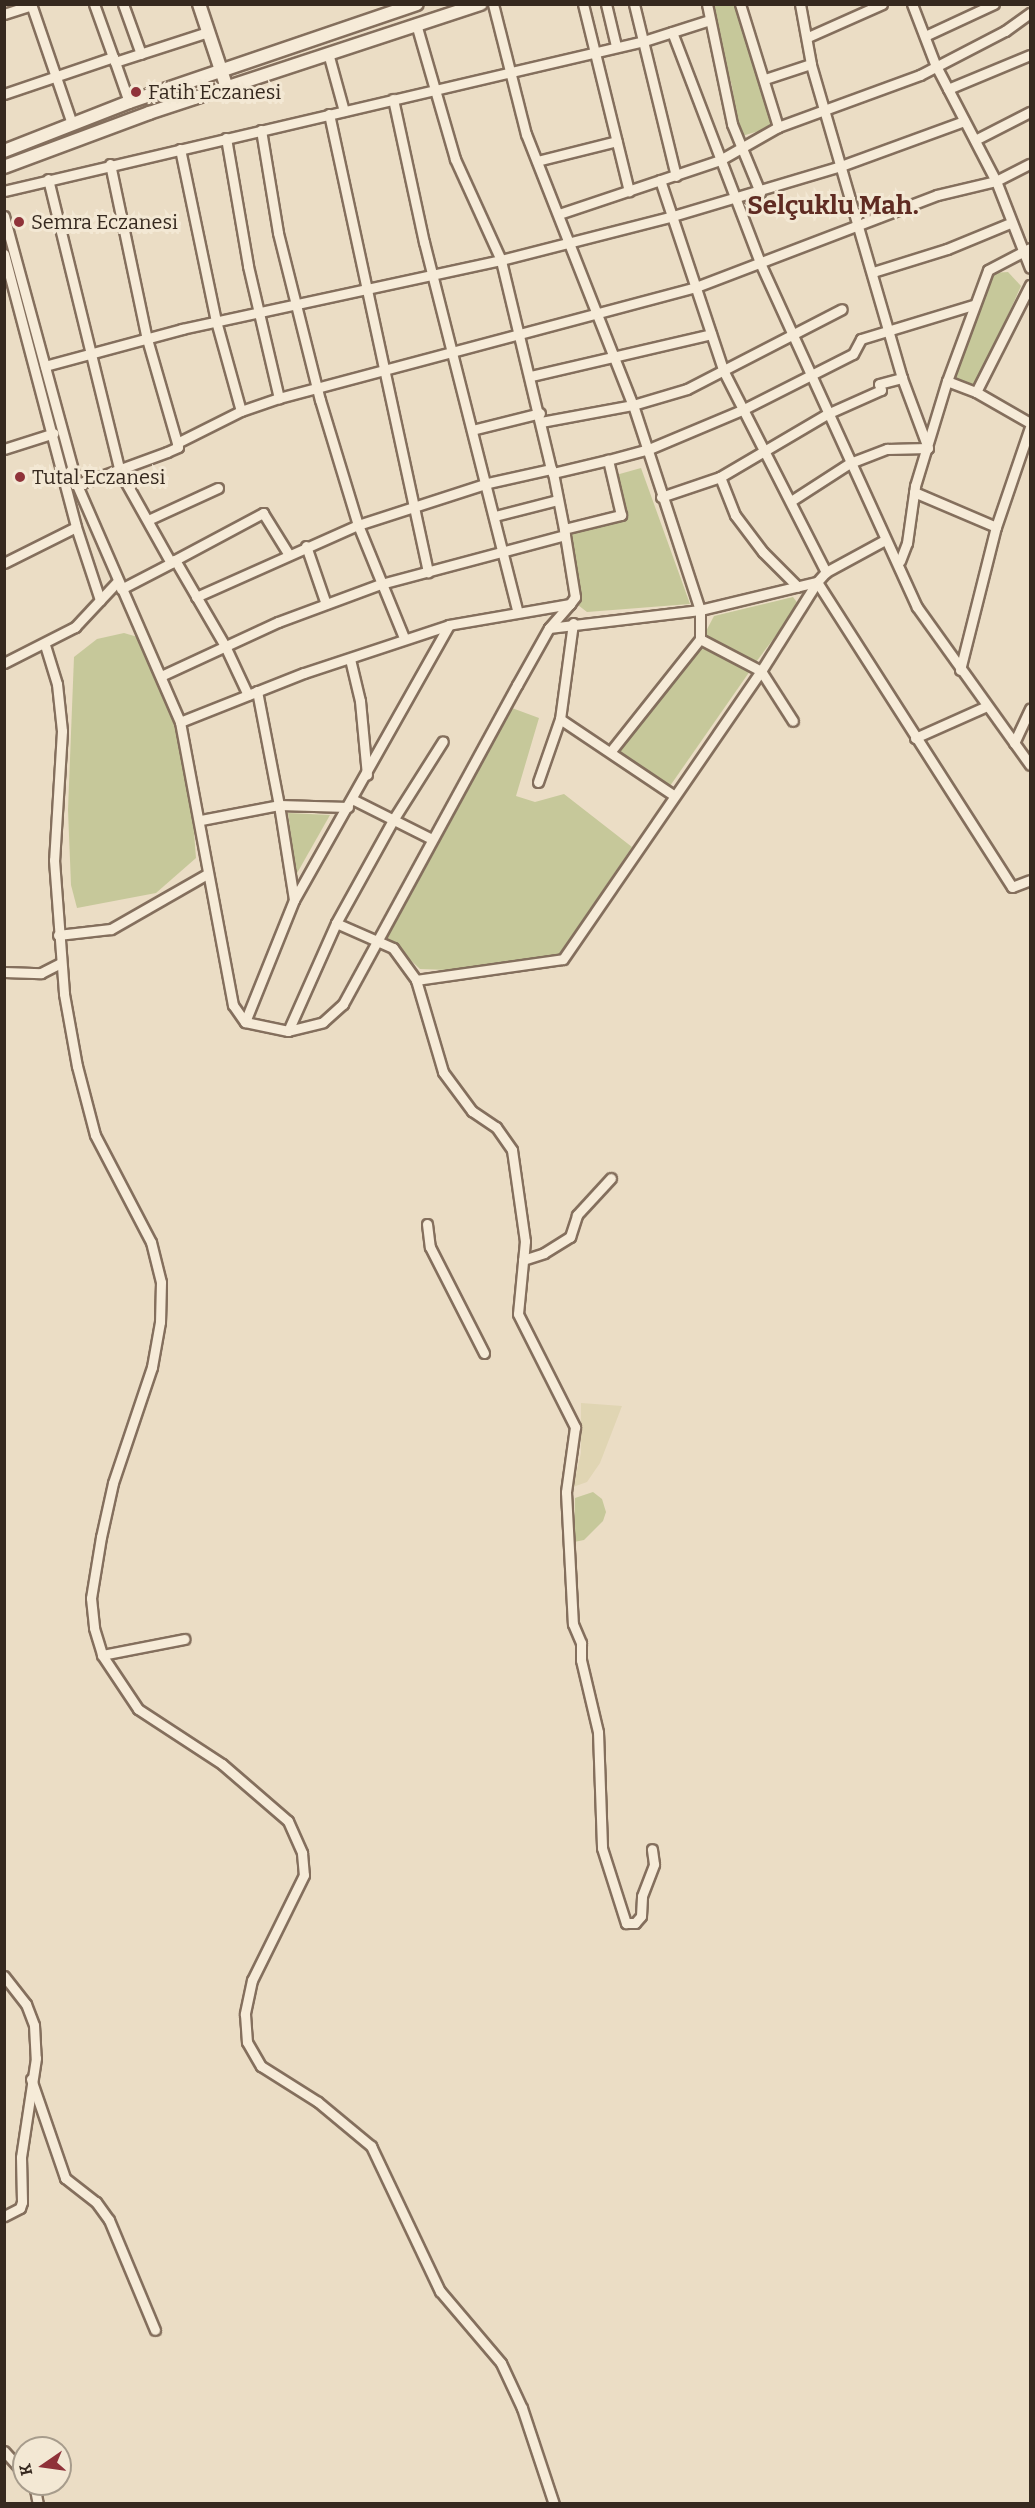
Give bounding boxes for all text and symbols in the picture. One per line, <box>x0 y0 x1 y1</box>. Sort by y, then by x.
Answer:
place label: Fatih Eczanesi <box>148 80 281 104</box>
marker: Fatih Eczanesi <box>129 85 143 99</box>
district label: Selçuklu Mah. <box>747 190 919 222</box>
place label: Semra Eczanesi <box>31 210 178 234</box>
marker: Semra Eczanesi <box>12 215 26 229</box>
place label: Tutal Eczanesi <box>32 465 165 489</box>
marker: Tutal Eczanesi <box>13 470 27 484</box>
north arrow <box>12 2436 72 2496</box>
text: K <box>15 2462 36 2477</box>

